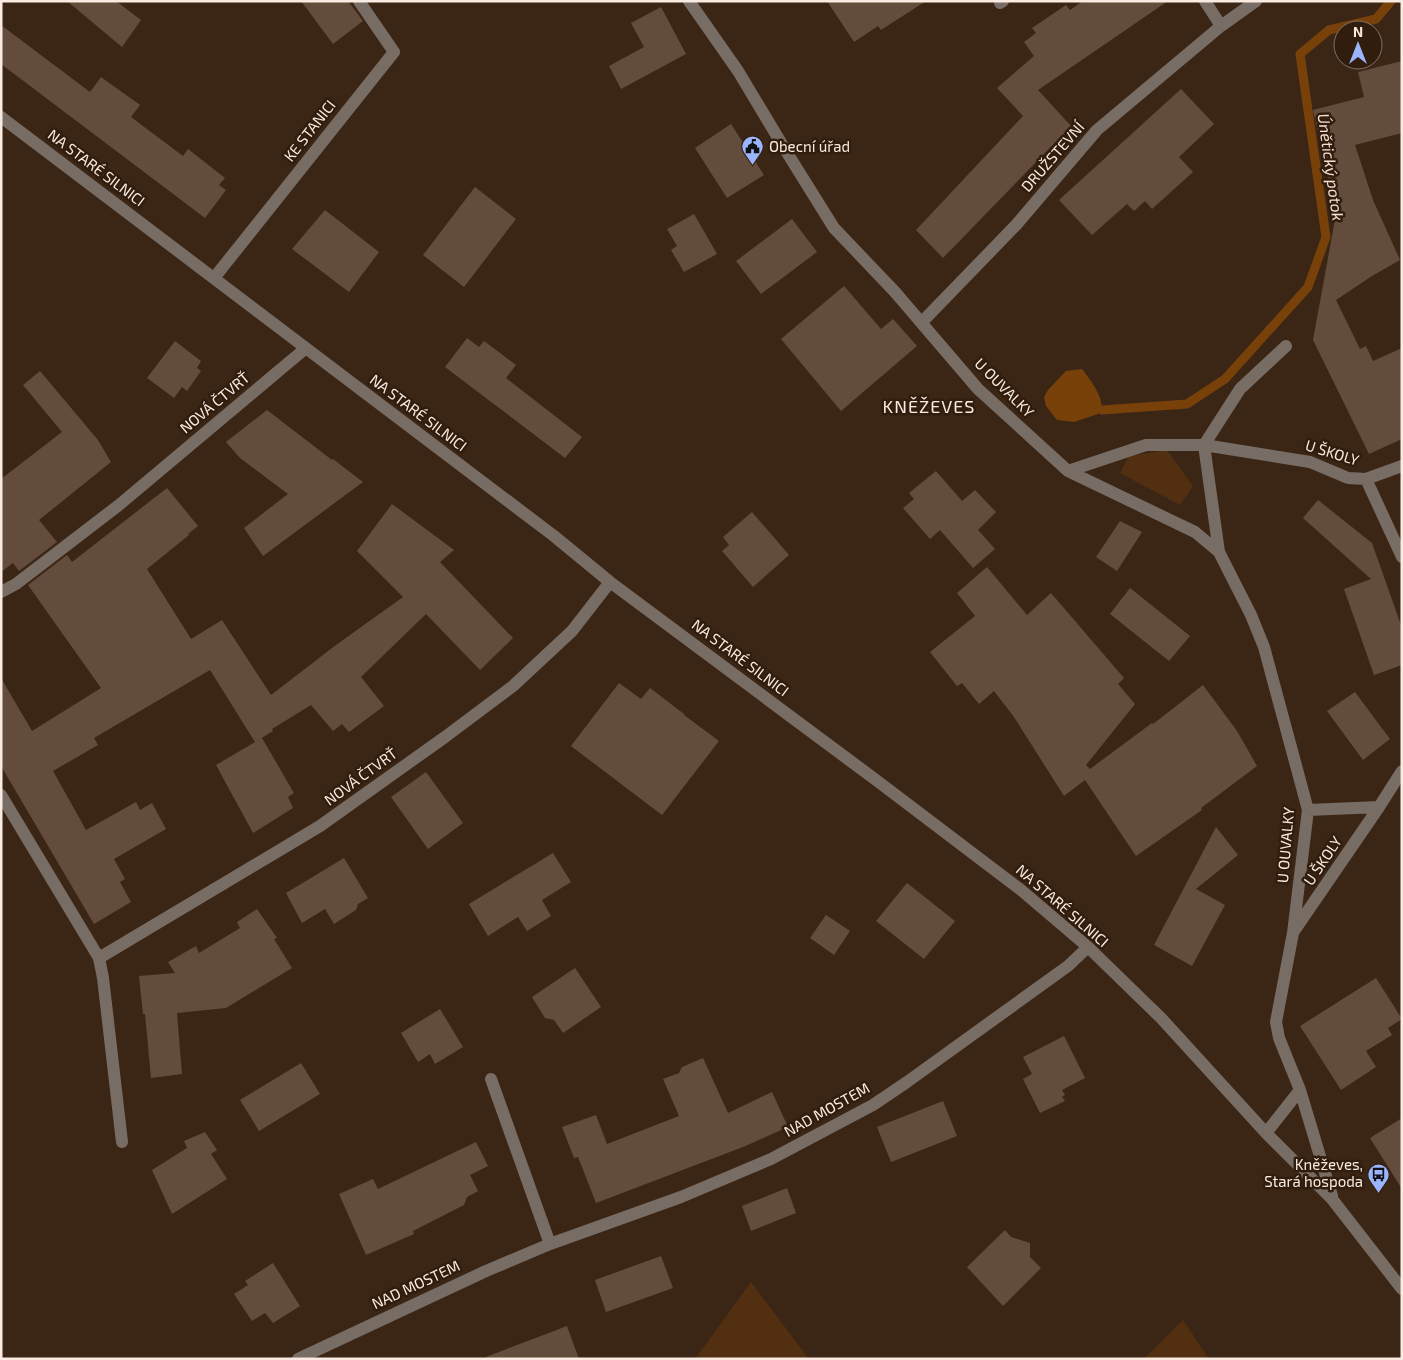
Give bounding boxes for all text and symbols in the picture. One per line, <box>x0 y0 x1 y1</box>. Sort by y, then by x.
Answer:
north arrow <box>1333 20 1383 70</box>
text: N <box>1353 23 1363 40</box>
street label: KE STANICI <box>280 96 339 165</box>
water label: Únětický potok <box>1314 112 1348 222</box>
street label: DRUŽSTEVNÍ <box>1017 117 1088 195</box>
street label: NA STARÉ SILNICI <box>45 125 149 209</box>
public building icon: Obecní úřad <box>741 135 765 166</box>
place label: Obecní úřad <box>769 137 850 155</box>
street label: U OUVALKY <box>971 354 1038 421</box>
street label: NOVÁ ČTVRŤ <box>176 368 253 437</box>
street label: NA STARÉ SILNICI <box>367 370 471 454</box>
district label: KNĚŽEVES <box>883 395 975 417</box>
street label: U ŠKOLY <box>1303 435 1362 469</box>
street label: NA STARÉ SILNICI <box>689 615 793 699</box>
street label: NOVÁ ČTVRŤ <box>320 744 401 809</box>
street label: U OUVALKY <box>1273 806 1297 884</box>
street label: U ŠKOLY <box>1299 832 1345 888</box>
street label: NA STARÉ SILNICI <box>1013 860 1113 950</box>
street label: NAD MOSTEM <box>781 1078 872 1140</box>
place label: Kněževes, Stará hospoda <box>1264 1155 1363 1190</box>
bus stop icon: Kněževes, Stará hospoda <box>1367 1162 1391 1193</box>
street label: NAD MOSTEM <box>369 1256 462 1312</box>

